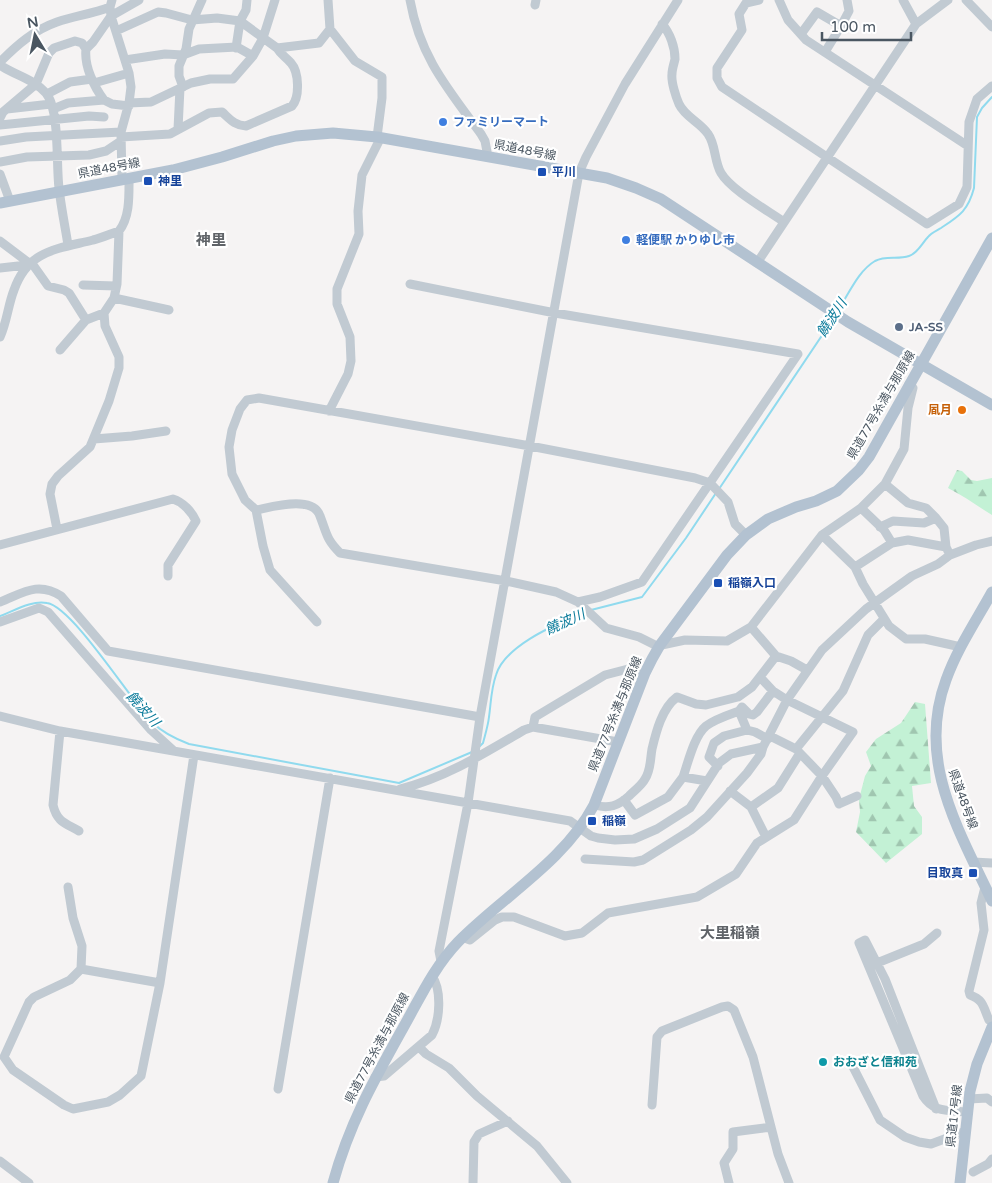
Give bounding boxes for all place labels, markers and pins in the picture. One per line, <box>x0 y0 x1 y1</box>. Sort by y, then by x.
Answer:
place label: ファミリーマート <box>453 115 549 129</box>
marker: ファミリーマート <box>437 116 449 128</box>
place label: 平川 <box>552 165 576 179</box>
marker: 平川 <box>536 166 548 178</box>
place label: 神里 <box>158 174 182 188</box>
marker: 神里 <box>142 175 154 187</box>
place label: 軽便駅 かりゆし市 <box>636 233 735 247</box>
marker: 軽便駅 かりゆし市 <box>620 234 632 246</box>
place label: JA-SS <box>908 320 943 334</box>
marker: JA-SS <box>893 321 905 333</box>
place label: 凮月 <box>928 403 952 417</box>
marker: 凮月 <box>956 404 968 416</box>
place label: 稲嶺入口 <box>728 576 776 590</box>
marker: 稲嶺入口 <box>712 577 724 589</box>
place label: 稲嶺 <box>602 814 626 828</box>
marker: 稲嶺 <box>586 815 598 827</box>
place label: 目取真 <box>927 866 963 880</box>
marker: 目取真 <box>967 867 979 879</box>
place label: おおざと信和苑 <box>833 1055 917 1069</box>
marker: おおざと信和苑 <box>817 1056 829 1068</box>

